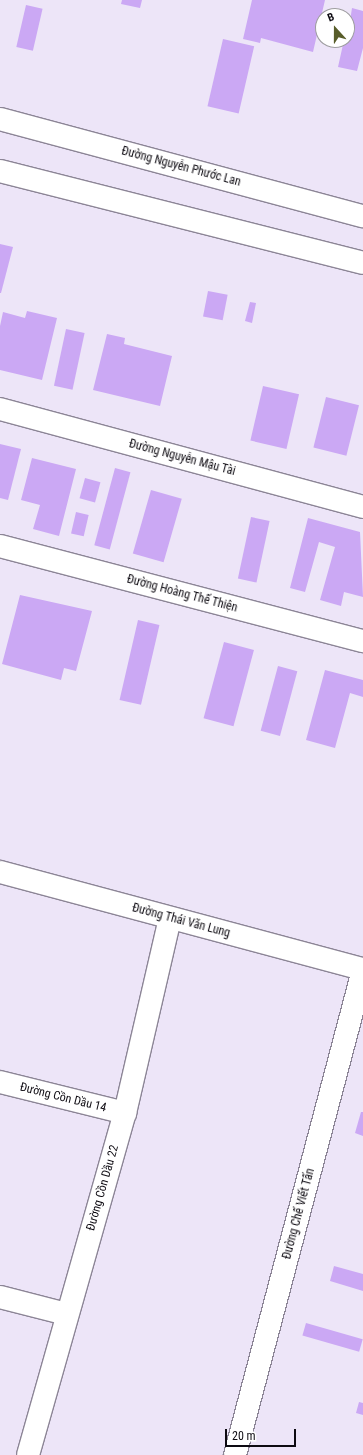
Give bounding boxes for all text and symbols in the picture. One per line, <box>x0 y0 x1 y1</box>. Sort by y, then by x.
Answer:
north arrow <box>315 8 355 48</box>
text: B <box>326 10 336 24</box>
street label: Đường Nguyễn Phước Lan <box>120 144 242 190</box>
street label: Đường Nguyễn Mậu Tài <box>127 437 237 479</box>
street label: Đường Hoàng Thế Thiện <box>125 572 239 616</box>
street label: Đường Thái Văn Lung <box>130 901 232 941</box>
street label: Đường Cồn Dầu 14 <box>18 1080 108 1116</box>
street label: Đường Cồn Dầu 22 <box>84 1143 122 1233</box>
street label: Đường Chế Viết Tấn <box>280 1167 318 1261</box>
scale bar <box>227 1421 298 1447</box>
text: 20 m <box>232 1429 256 1443</box>

